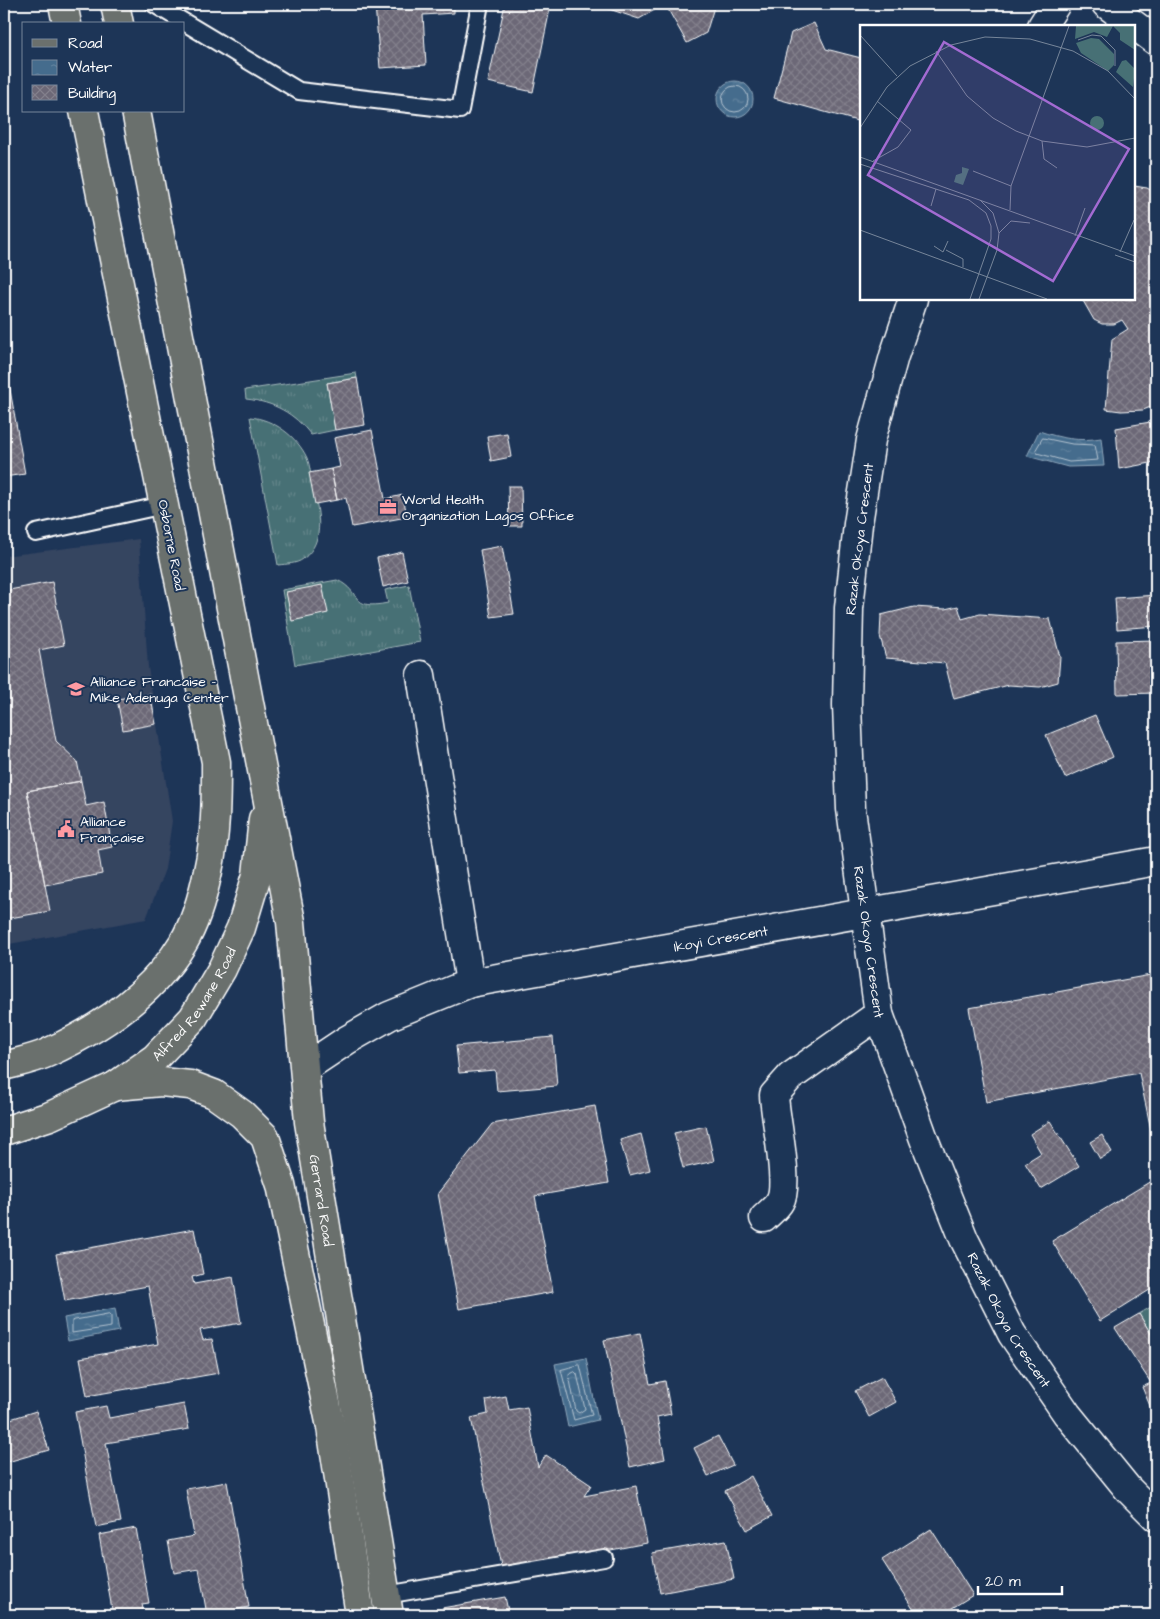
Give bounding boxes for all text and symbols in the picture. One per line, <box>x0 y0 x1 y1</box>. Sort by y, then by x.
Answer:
legend <box>22 22 185 112</box>
inset map <box>860 25 1135 300</box>
text: Road <box>68 33 103 54</box>
text: Water <box>68 57 112 78</box>
text: Building <box>68 83 116 105</box>
street label: Razak Okoya Crescent <box>841 462 879 616</box>
place label: World Health Organization Lagos Office <box>402 490 574 526</box>
office icon: World Health Organization Lagos Office <box>378 497 398 517</box>
street label: Osborne Road <box>152 498 190 592</box>
place label: Alliance Francaise - Mike Adenuga Center <box>90 672 229 708</box>
school or university icon: Alliance Francaise - Mike Adenuga Center <box>66 679 86 699</box>
place label: Alliance Française <box>80 812 145 848</box>
public building icon: Alliance Française <box>56 819 76 839</box>
street label: Razak Okoya Crescent <box>848 865 889 1022</box>
street label: Ikoyi Crescent <box>672 921 770 958</box>
street label: Alfred Rewane Road <box>148 944 242 1066</box>
street label: Gerrard Road <box>303 1153 338 1248</box>
street label: Razak Okoya Crescent <box>962 1249 1055 1392</box>
scale bar <box>978 1564 1061 1596</box>
text: 20 m <box>985 1571 1021 1592</box>

